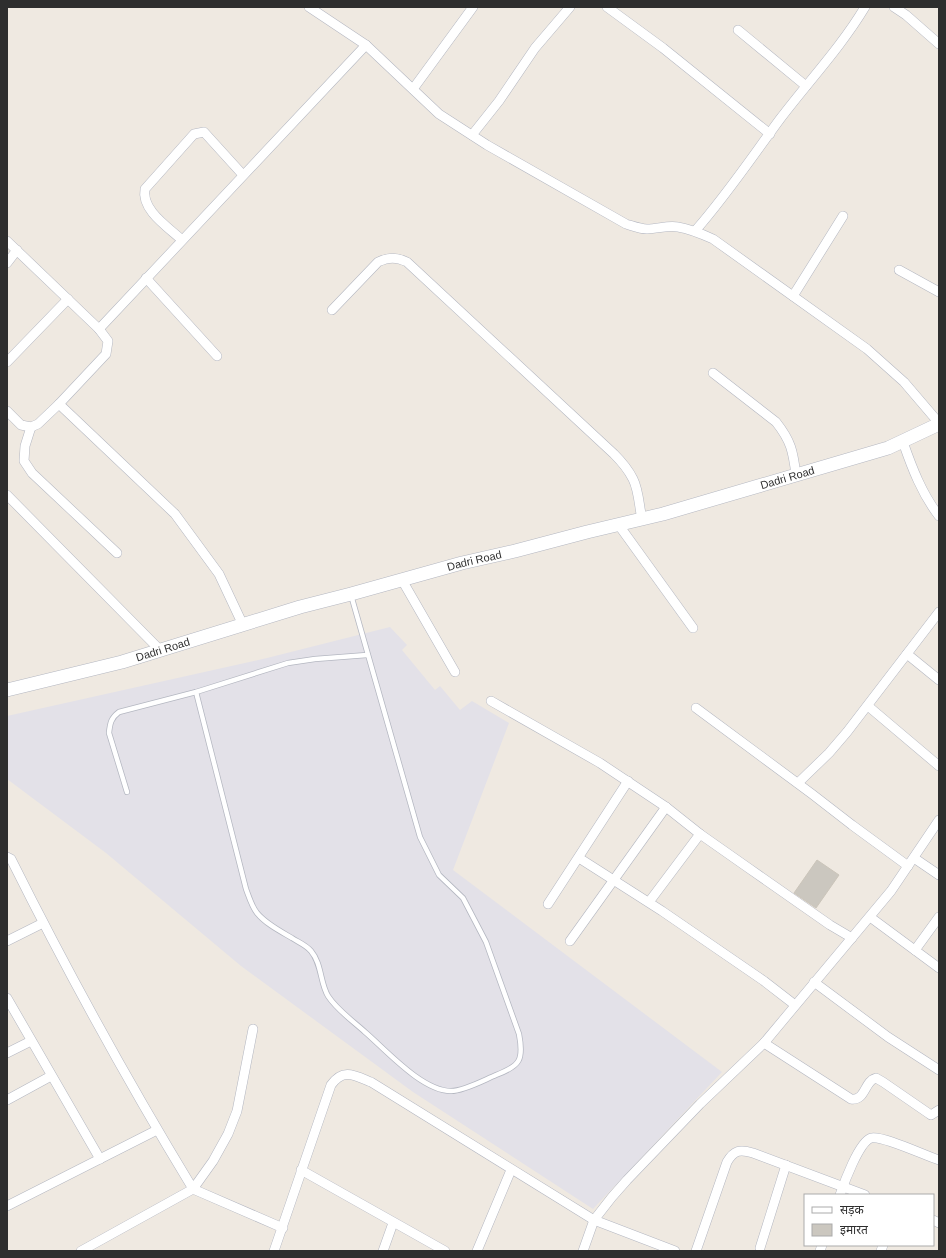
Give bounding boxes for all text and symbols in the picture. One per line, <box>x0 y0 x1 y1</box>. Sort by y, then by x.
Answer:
street label: Dadri Road <box>759 464 816 491</box>
street label: Dadri Road <box>446 548 503 573</box>
street label: Dadri Road <box>134 635 191 663</box>
legend <box>804 1194 934 1246</box>
text: सड़क <box>840 1203 865 1217</box>
text: इमारत <box>840 1223 869 1237</box>

